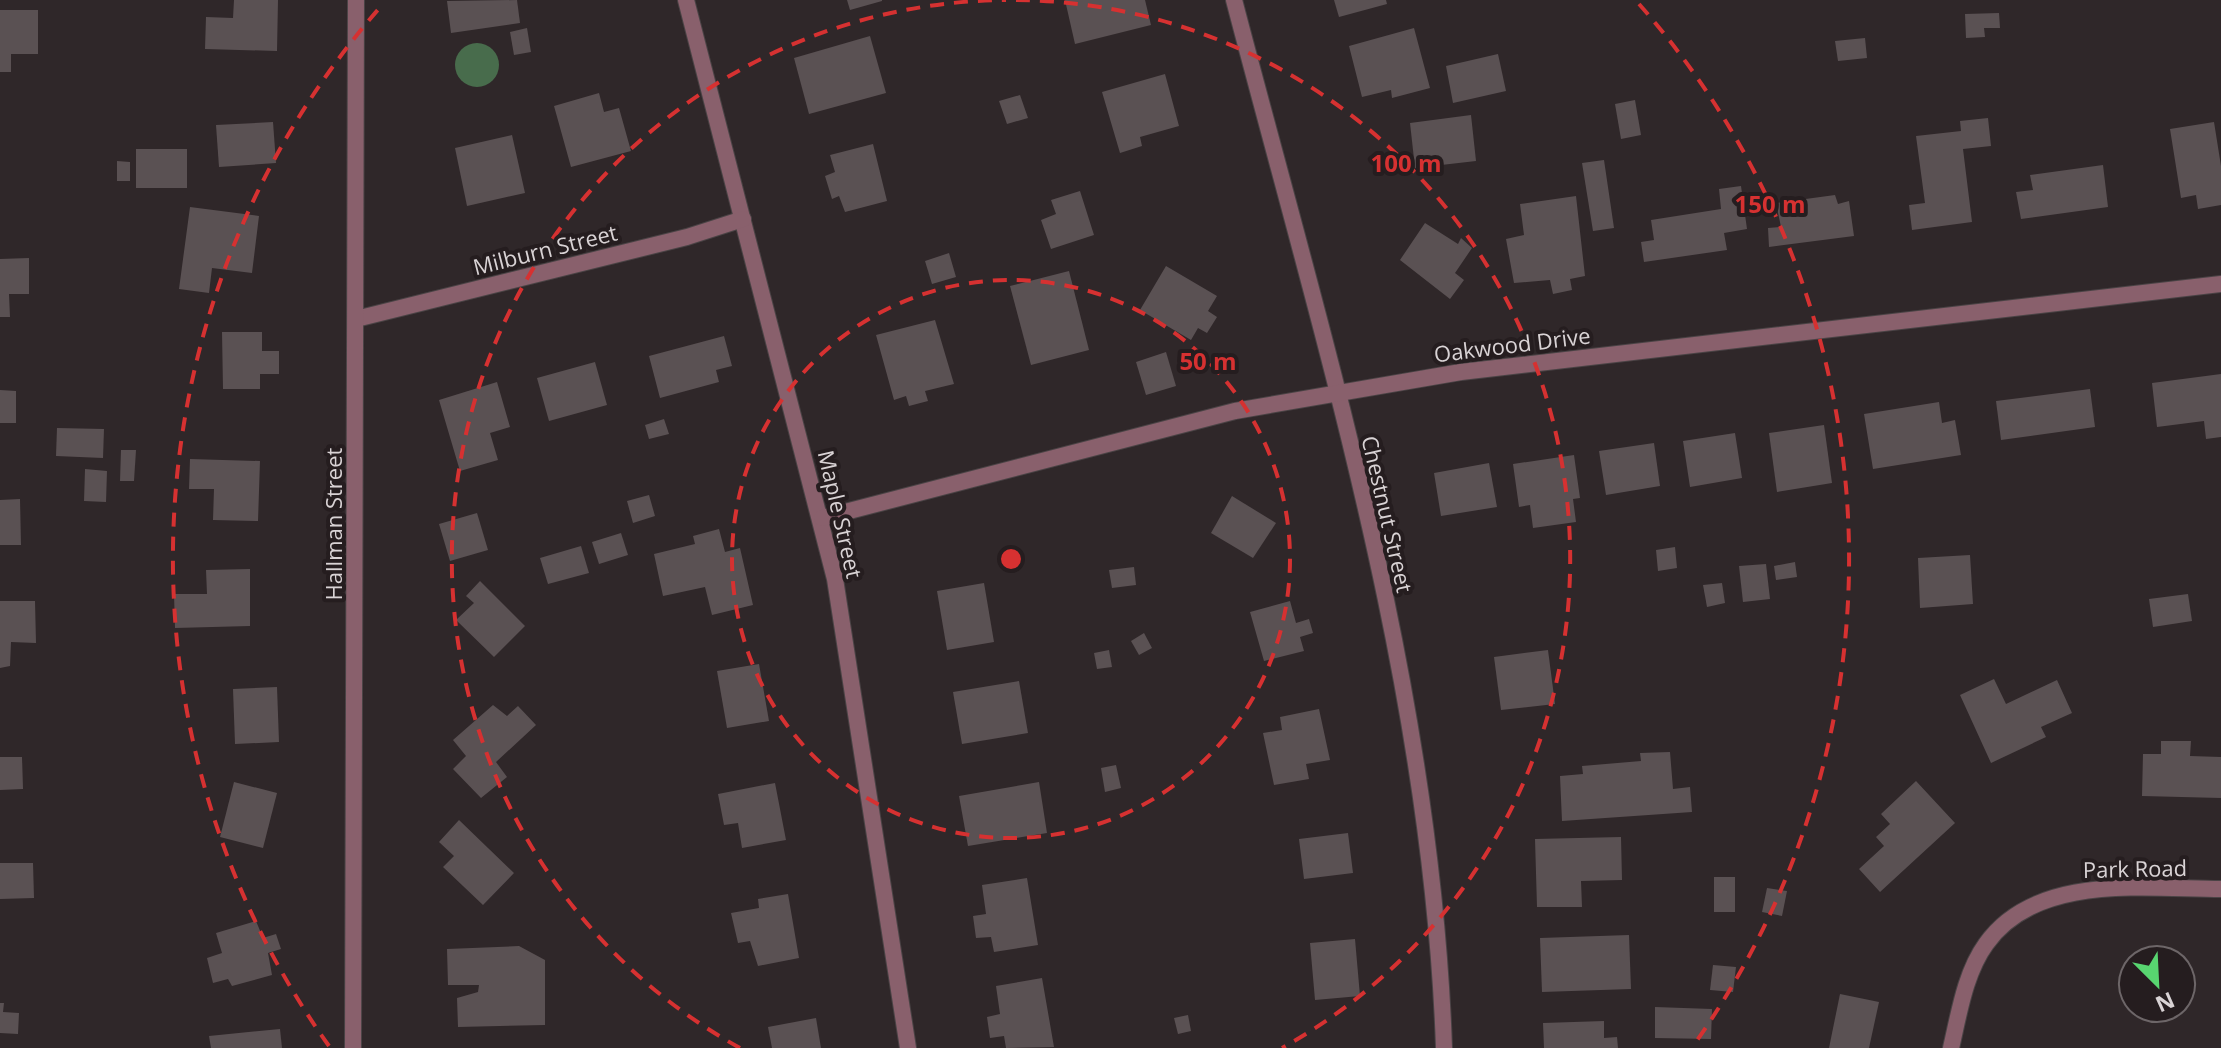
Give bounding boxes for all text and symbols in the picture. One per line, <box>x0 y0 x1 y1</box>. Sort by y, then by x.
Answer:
text: 100 m <box>1371 146 1441 179</box>
text: 150 m <box>1735 187 1805 220</box>
street label: Milburn Street <box>470 217 620 281</box>
street label: Oakwood Drive <box>1432 320 1592 368</box>
text: 50 m <box>1179 344 1237 377</box>
street label: Chestnut Street <box>1355 433 1421 595</box>
street label: Hallman Street <box>318 447 348 600</box>
street label: Maple Street <box>812 447 870 581</box>
centre of rings <box>997 545 1025 573</box>
street label: Park Road <box>2083 852 2187 884</box>
north arrow <box>2117 944 2197 1024</box>
text: N <box>2151 986 2180 1021</box>

